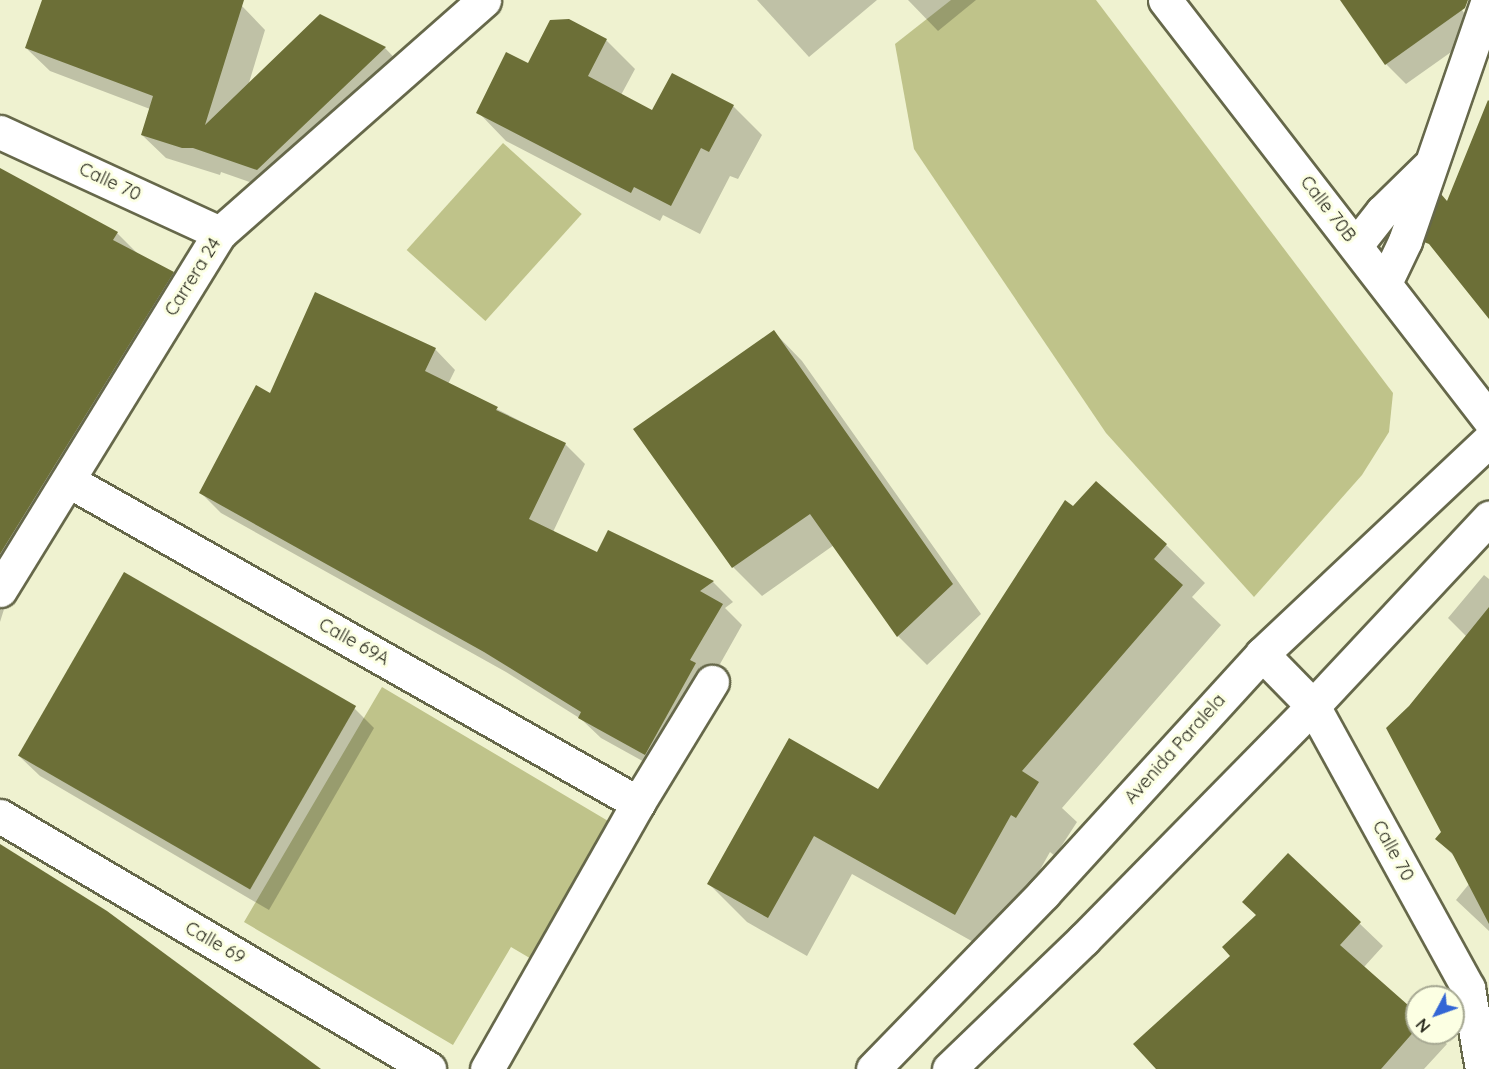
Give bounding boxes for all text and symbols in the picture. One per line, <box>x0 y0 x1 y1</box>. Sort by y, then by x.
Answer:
street label: Calle 70 <box>76 158 144 206</box>
street label: Calle 70B <box>1296 172 1360 246</box>
street label: Carrera 24 <box>161 234 225 320</box>
street label: Calle 69A <box>315 614 393 670</box>
street label: Avenida Paralela <box>1120 690 1230 808</box>
street label: Calle 70 <box>1368 817 1418 885</box>
street label: Calle 69 <box>181 917 249 969</box>
north arrow <box>1405 985 1465 1045</box>
text: N <box>1412 1015 1434 1037</box>

